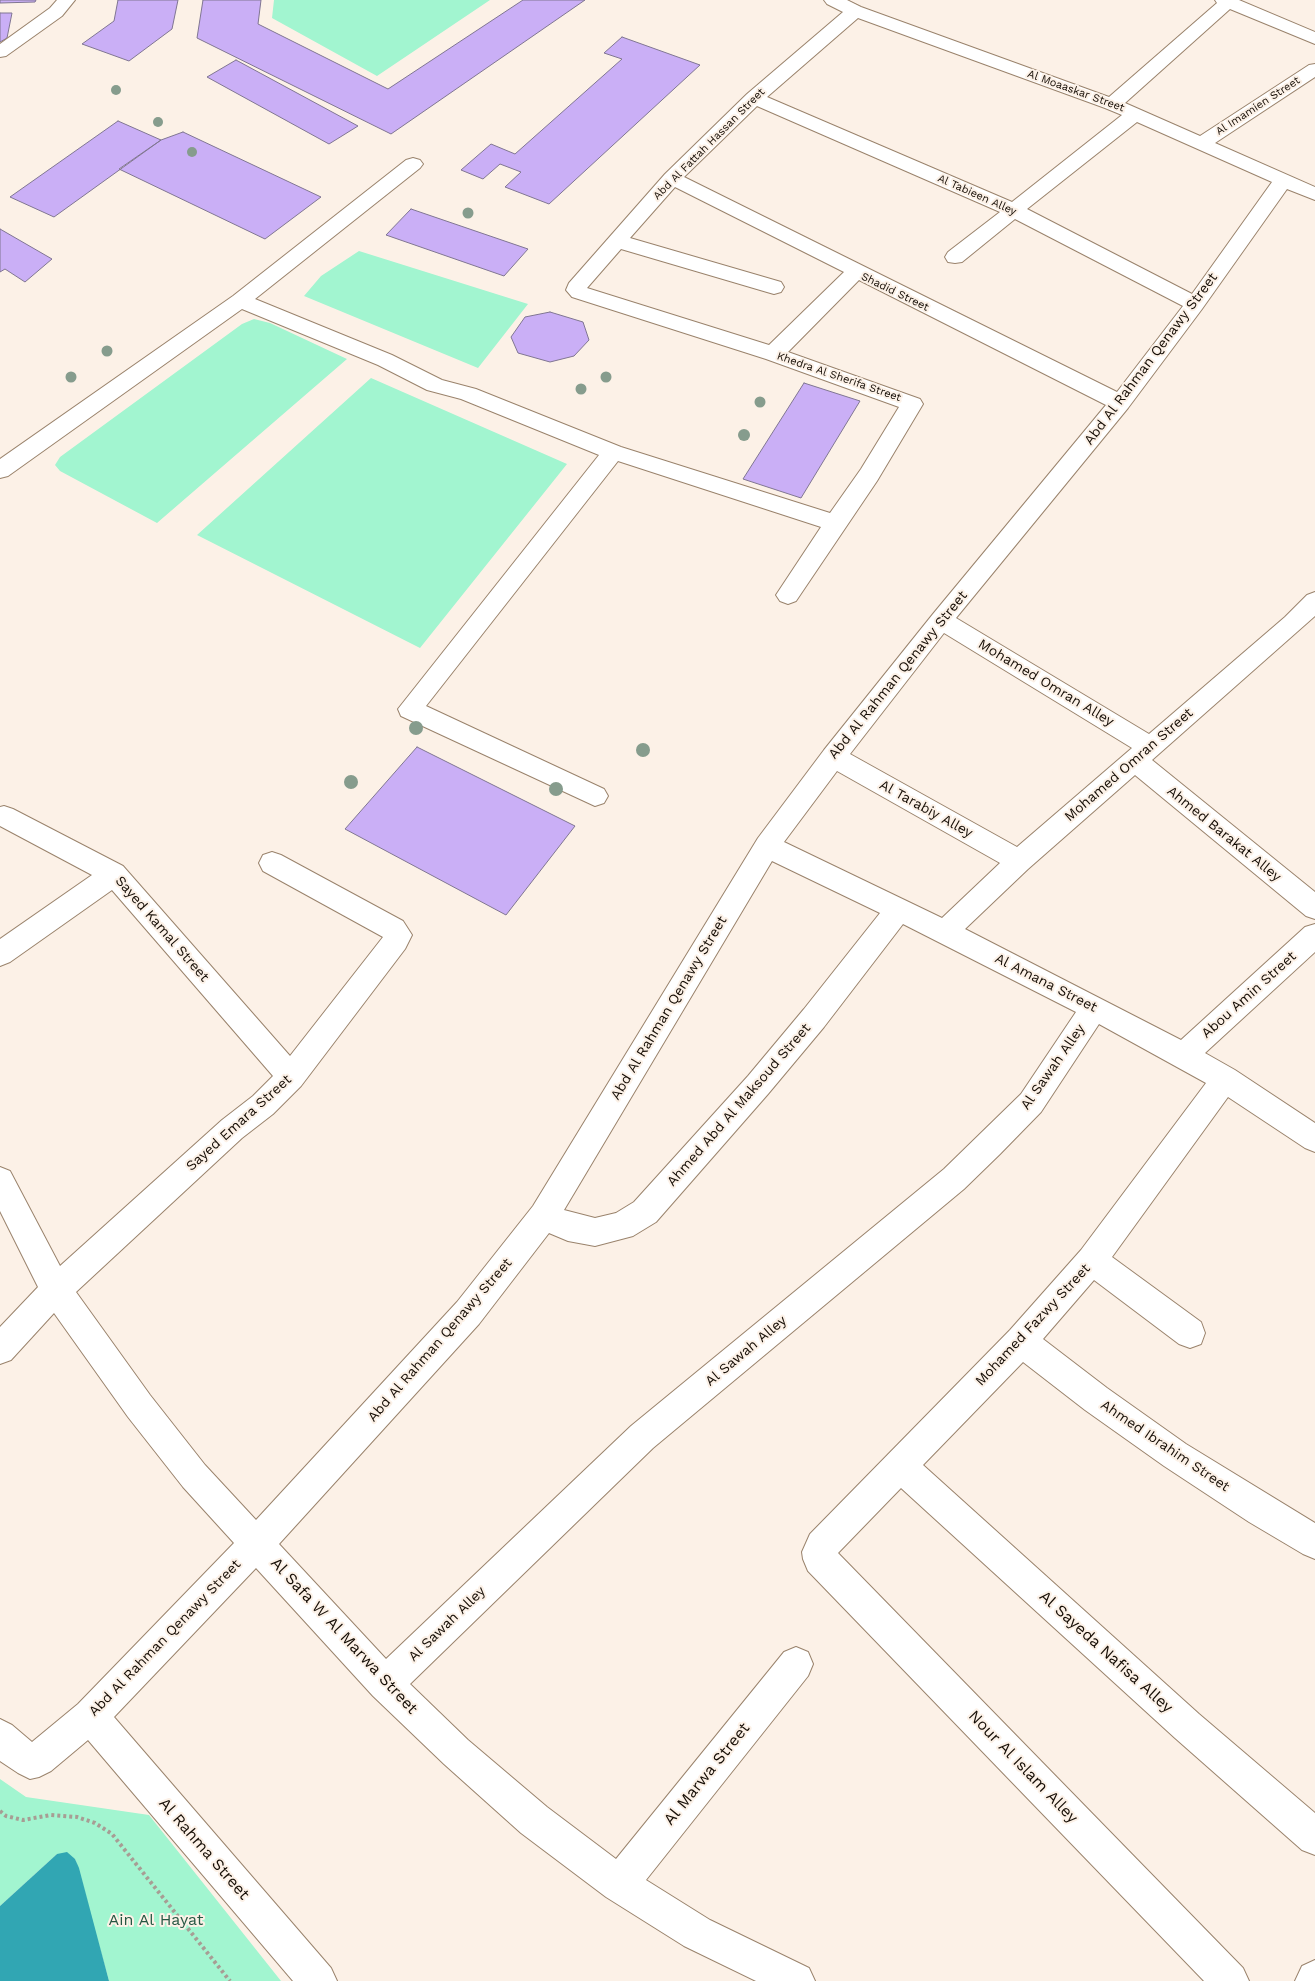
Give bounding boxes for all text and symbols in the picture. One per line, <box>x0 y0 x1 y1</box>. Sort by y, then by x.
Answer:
street label: Al Moaaskar Street <box>1026 67 1126 115</box>
street label: Al Imamien Street <box>1213 74 1303 138</box>
street label: Abd Al Fattah Hassan Street <box>650 85 768 203</box>
street label: Al Tabieen Alley <box>936 172 1018 218</box>
street label: Shadid Street <box>859 270 931 314</box>
street label: Abd Al Rahman Qenawy Street <box>1081 270 1221 448</box>
street label: Khedra Al Sherifa Street <box>775 349 903 405</box>
street label: Abd Al Rahman Qenawy Street <box>825 588 971 762</box>
street label: Mohamed Omran Alley <box>975 636 1117 730</box>
street label: Mohamed Omran Street <box>1061 705 1197 825</box>
street label: Al Tarabiy Alley <box>876 776 976 842</box>
street label: Ahmed Barakat Alley <box>1163 783 1285 885</box>
street label: Sayed Kamal Street <box>112 873 212 985</box>
street label: Abd Al Rahman Qenawy Street <box>607 913 731 1103</box>
street label: Abou Amin Street <box>1198 948 1300 1042</box>
street label: Al Amana Street <box>992 950 1100 1016</box>
street label: Ahmed Abd Al Maksoud Street <box>664 1020 814 1190</box>
street label: Al Sawah Alley <box>1017 1021 1089 1113</box>
street label: Sayed Emara Street <box>183 1071 295 1175</box>
street label: Abd Al Rahman Qenawy Street <box>364 1255 516 1425</box>
street label: Mohamed Fazwy Street <box>972 1260 1094 1390</box>
street label: Al Sawah Alley <box>702 1312 790 1390</box>
street label: Ahmed Ibrahim Street <box>1097 1397 1233 1495</box>
street label: Al Safa W Al Marwa Street <box>266 1554 422 1718</box>
street label: Abd Al Rahman Qenawy Street <box>86 1556 244 1720</box>
street label: Al Sawah Alley <box>405 1583 489 1665</box>
street label: Al Sayeda Nafisa Alley <box>1035 1587 1177 1717</box>
street label: Nour Al Islam Alley <box>964 1707 1082 1827</box>
street label: Al Marwa Street <box>660 1719 754 1829</box>
street label: Al Rahma Street <box>155 1794 253 1904</box>
park label: Ain Al Hayat <box>109 1910 203 1930</box>

